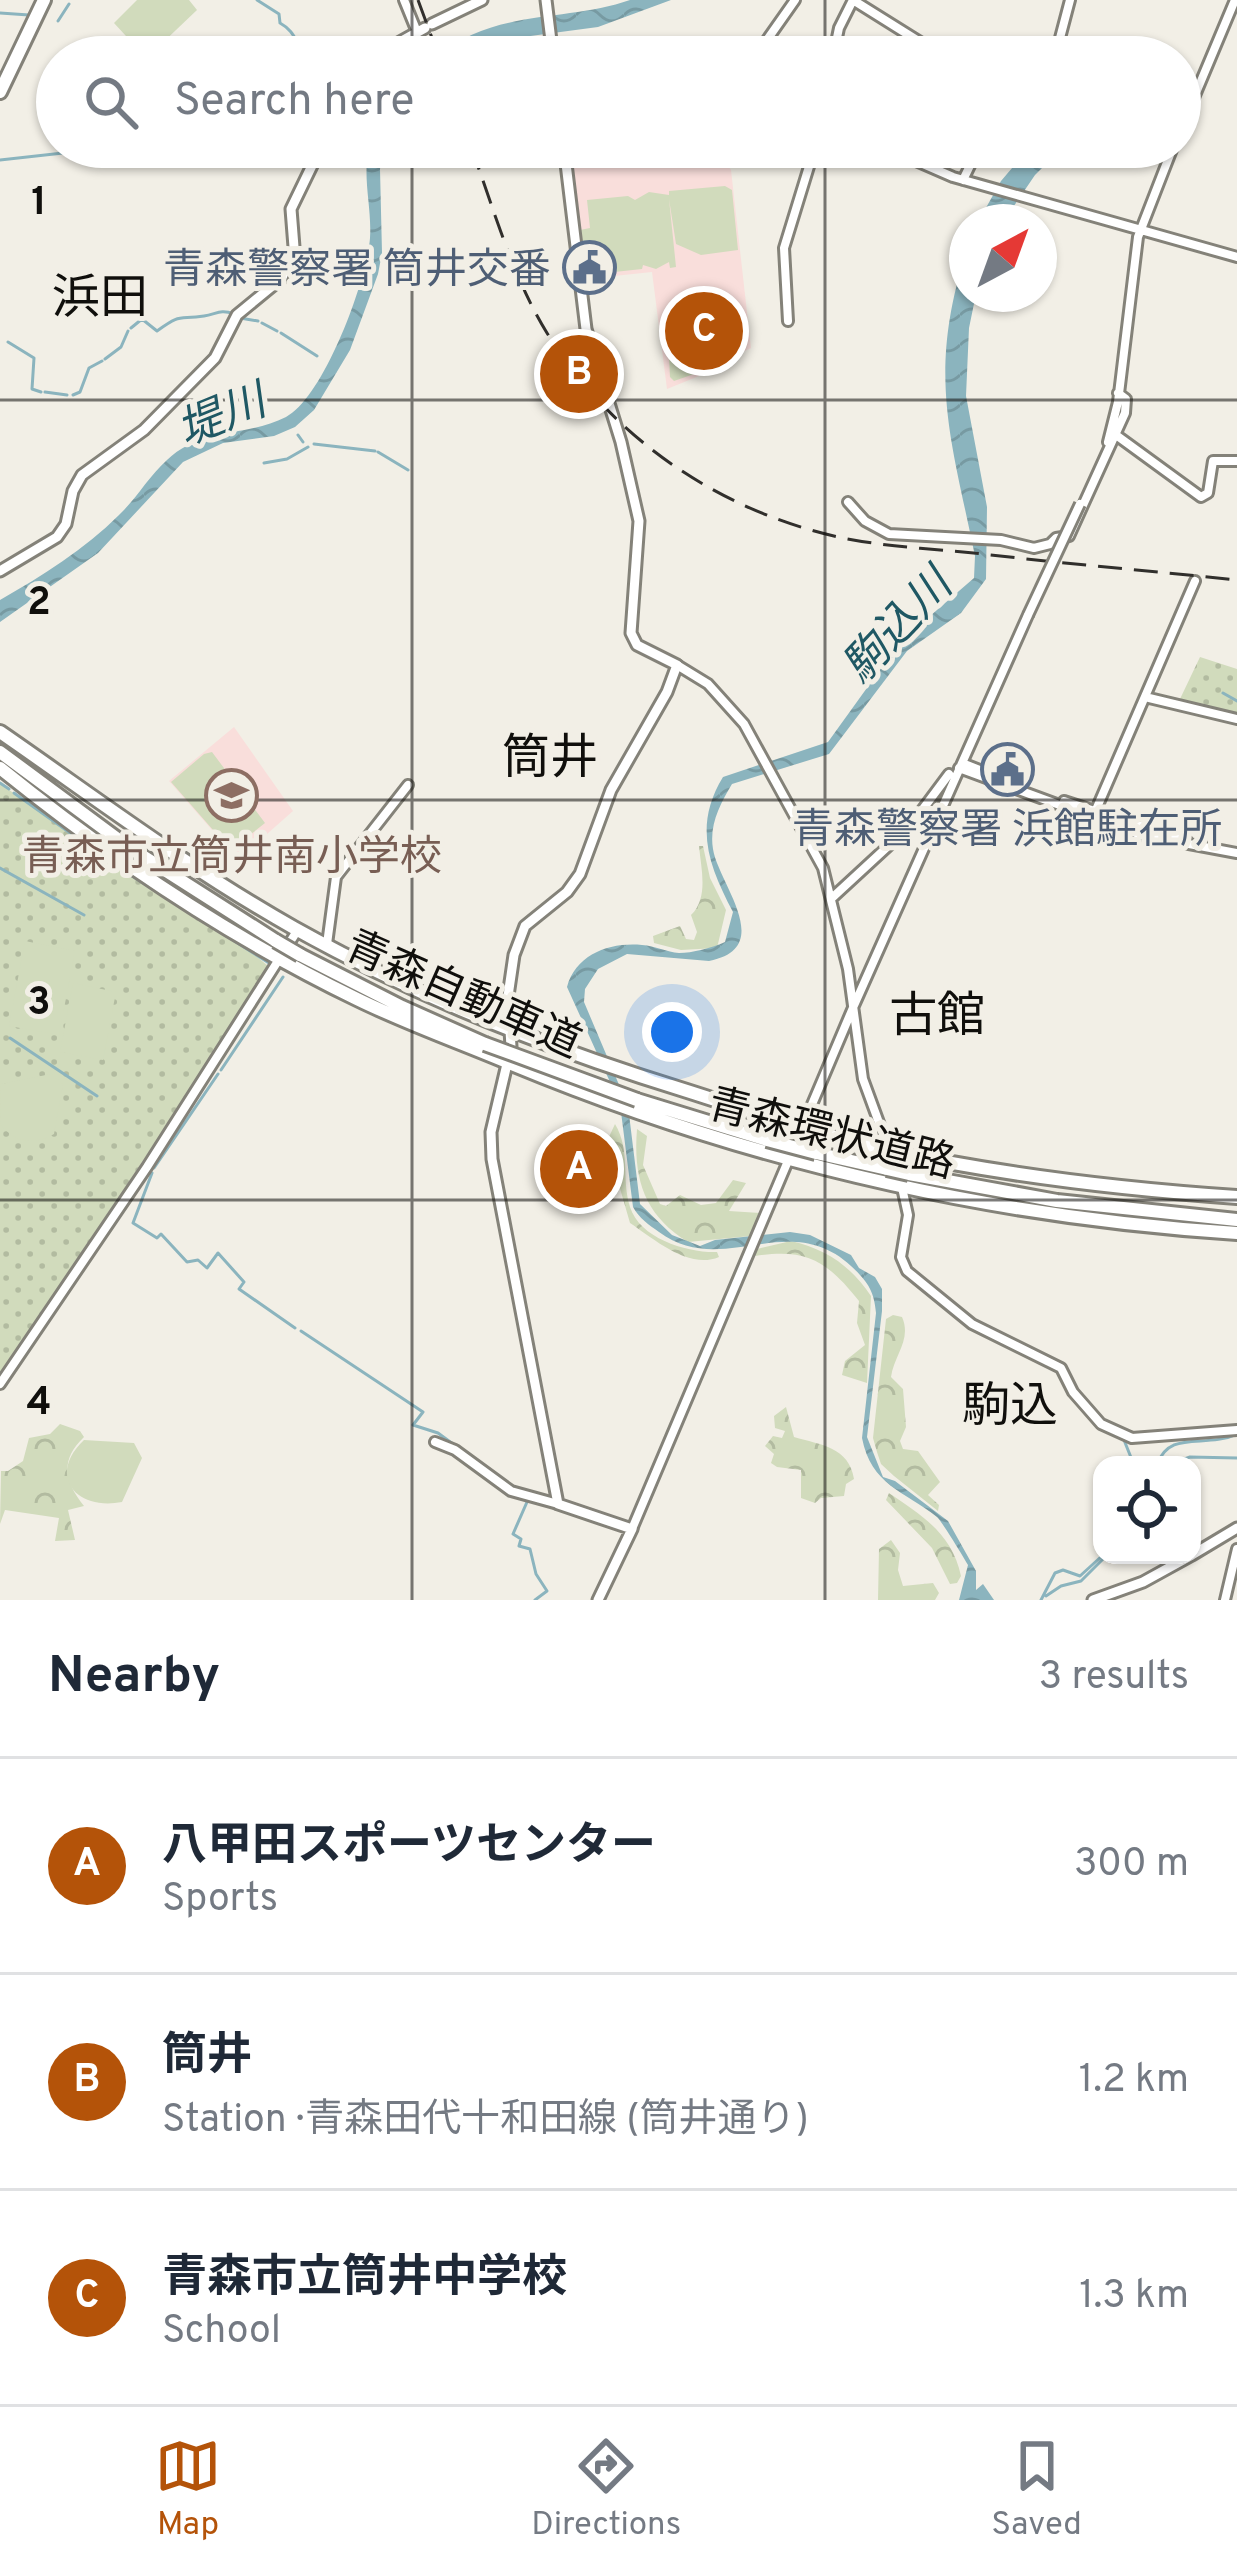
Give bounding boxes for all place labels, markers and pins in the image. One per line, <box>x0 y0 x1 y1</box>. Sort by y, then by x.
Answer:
public building icon: 青森警察署 筒井交番 <box>562 240 618 296</box>
place label: 青森警察署 筒井交番 <box>163 246 551 299</box>
pin: C <box>665 286 743 376</box>
pin: B <box>540 329 618 419</box>
public building icon: 青森警察署 浜館駐在所 <box>979 741 1035 797</box>
school or university icon: 青森市立筒井南小学校 <box>204 768 260 824</box>
place label: 青森警察署 浜館駐在所 <box>792 806 1222 859</box>
place label: 青森市立筒井南小学校 <box>22 833 442 886</box>
pin: A <box>540 1124 618 1214</box>

